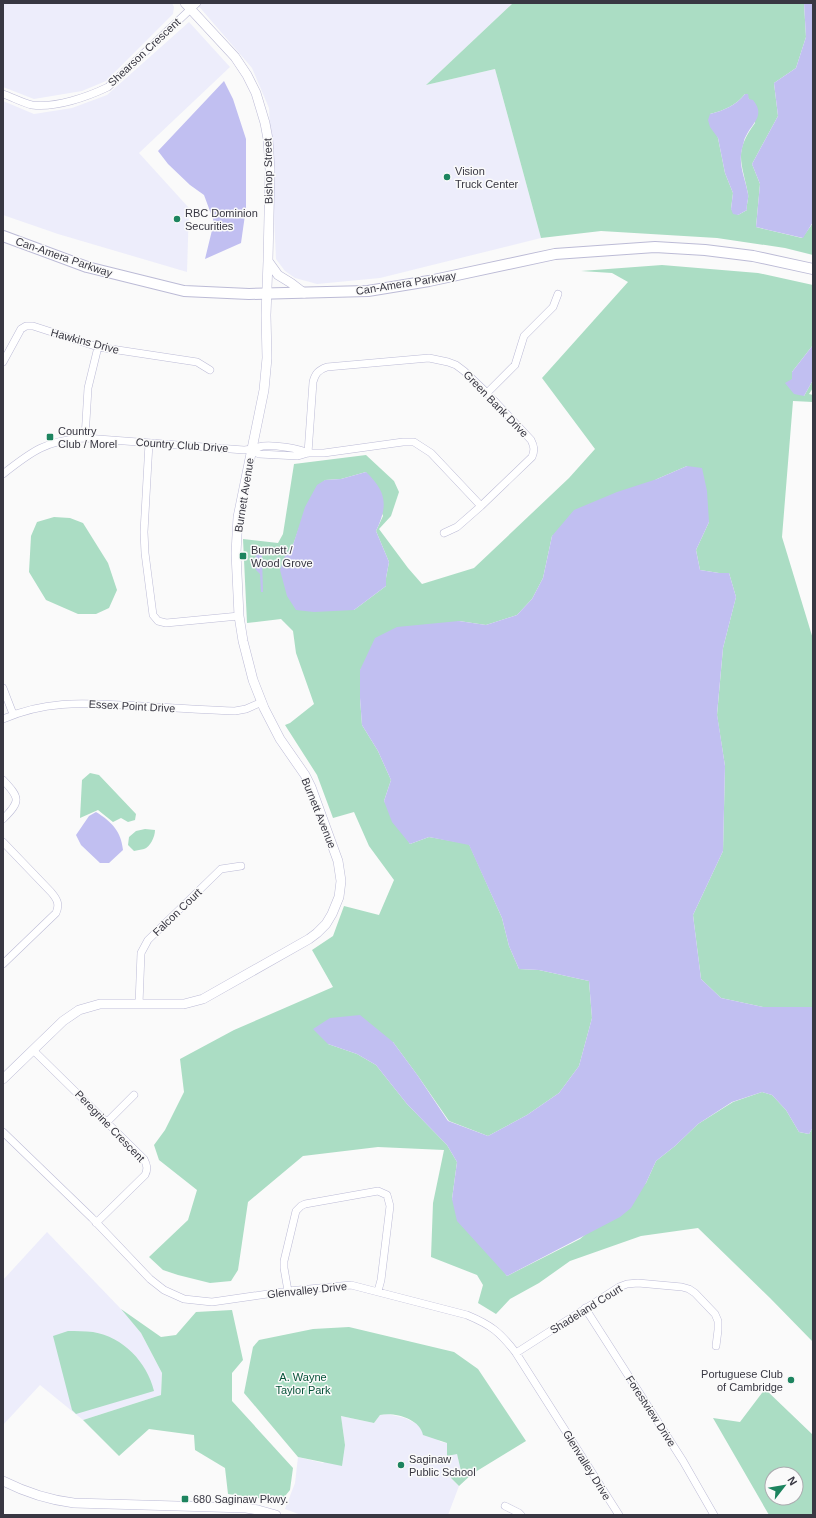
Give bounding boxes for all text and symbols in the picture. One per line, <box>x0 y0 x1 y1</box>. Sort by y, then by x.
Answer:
street label: Shearson Crescent <box>105 15 183 89</box>
street label: Bishop Street <box>261 138 275 204</box>
place label: Vision Truck Center <box>455 165 519 190</box>
marker: Vision Truck Center <box>442 172 452 182</box>
place label: RBC Dominion Securities <box>185 207 258 232</box>
marker: RBC Dominion Securities <box>172 214 182 224</box>
street label: Can-Amera Parkway <box>14 235 114 279</box>
street label: Can-Amera Parkway <box>355 269 458 297</box>
street label: Hawkins Drive <box>49 326 121 356</box>
street label: Green Bank Drive <box>461 368 531 440</box>
place label: Country Club / Morel <box>58 425 117 450</box>
marker: Country Club / Morel <box>45 432 55 442</box>
street label: Country Club Drive <box>135 436 229 454</box>
street label: Burnett Avenue <box>232 457 256 533</box>
place label: Burnett / Wood Grove <box>251 544 313 569</box>
marker: Burnett / Wood Grove <box>238 551 248 561</box>
street label: Essex Point Drive <box>88 698 176 714</box>
street label: Burnett Avenue <box>299 776 339 850</box>
street label: Falcon Court <box>150 886 204 938</box>
street label: Peregrine Crescent <box>73 1088 147 1164</box>
street label: Glenvalley Drive <box>267 1280 347 1300</box>
street label: Shadeland Court <box>548 1282 624 1336</box>
place label: Portuguese Club of Cambridge <box>701 1368 783 1393</box>
park label: A. Wayne Taylor Park <box>275 1371 331 1396</box>
street label: Forestview Drive <box>624 1373 678 1449</box>
marker: Portuguese Club of Cambridge <box>786 1375 796 1385</box>
street label: Glenvalley Drive <box>561 1428 613 1502</box>
place label: Saginaw Public School <box>409 1453 476 1478</box>
marker: Saginaw Public School <box>396 1460 406 1470</box>
north arrow <box>764 1466 804 1506</box>
text: N <box>785 1474 800 1487</box>
place label: 680 Saginaw Pkwy. <box>193 1493 288 1505</box>
marker: 680 Saginaw Pkwy. <box>180 1494 190 1504</box>

